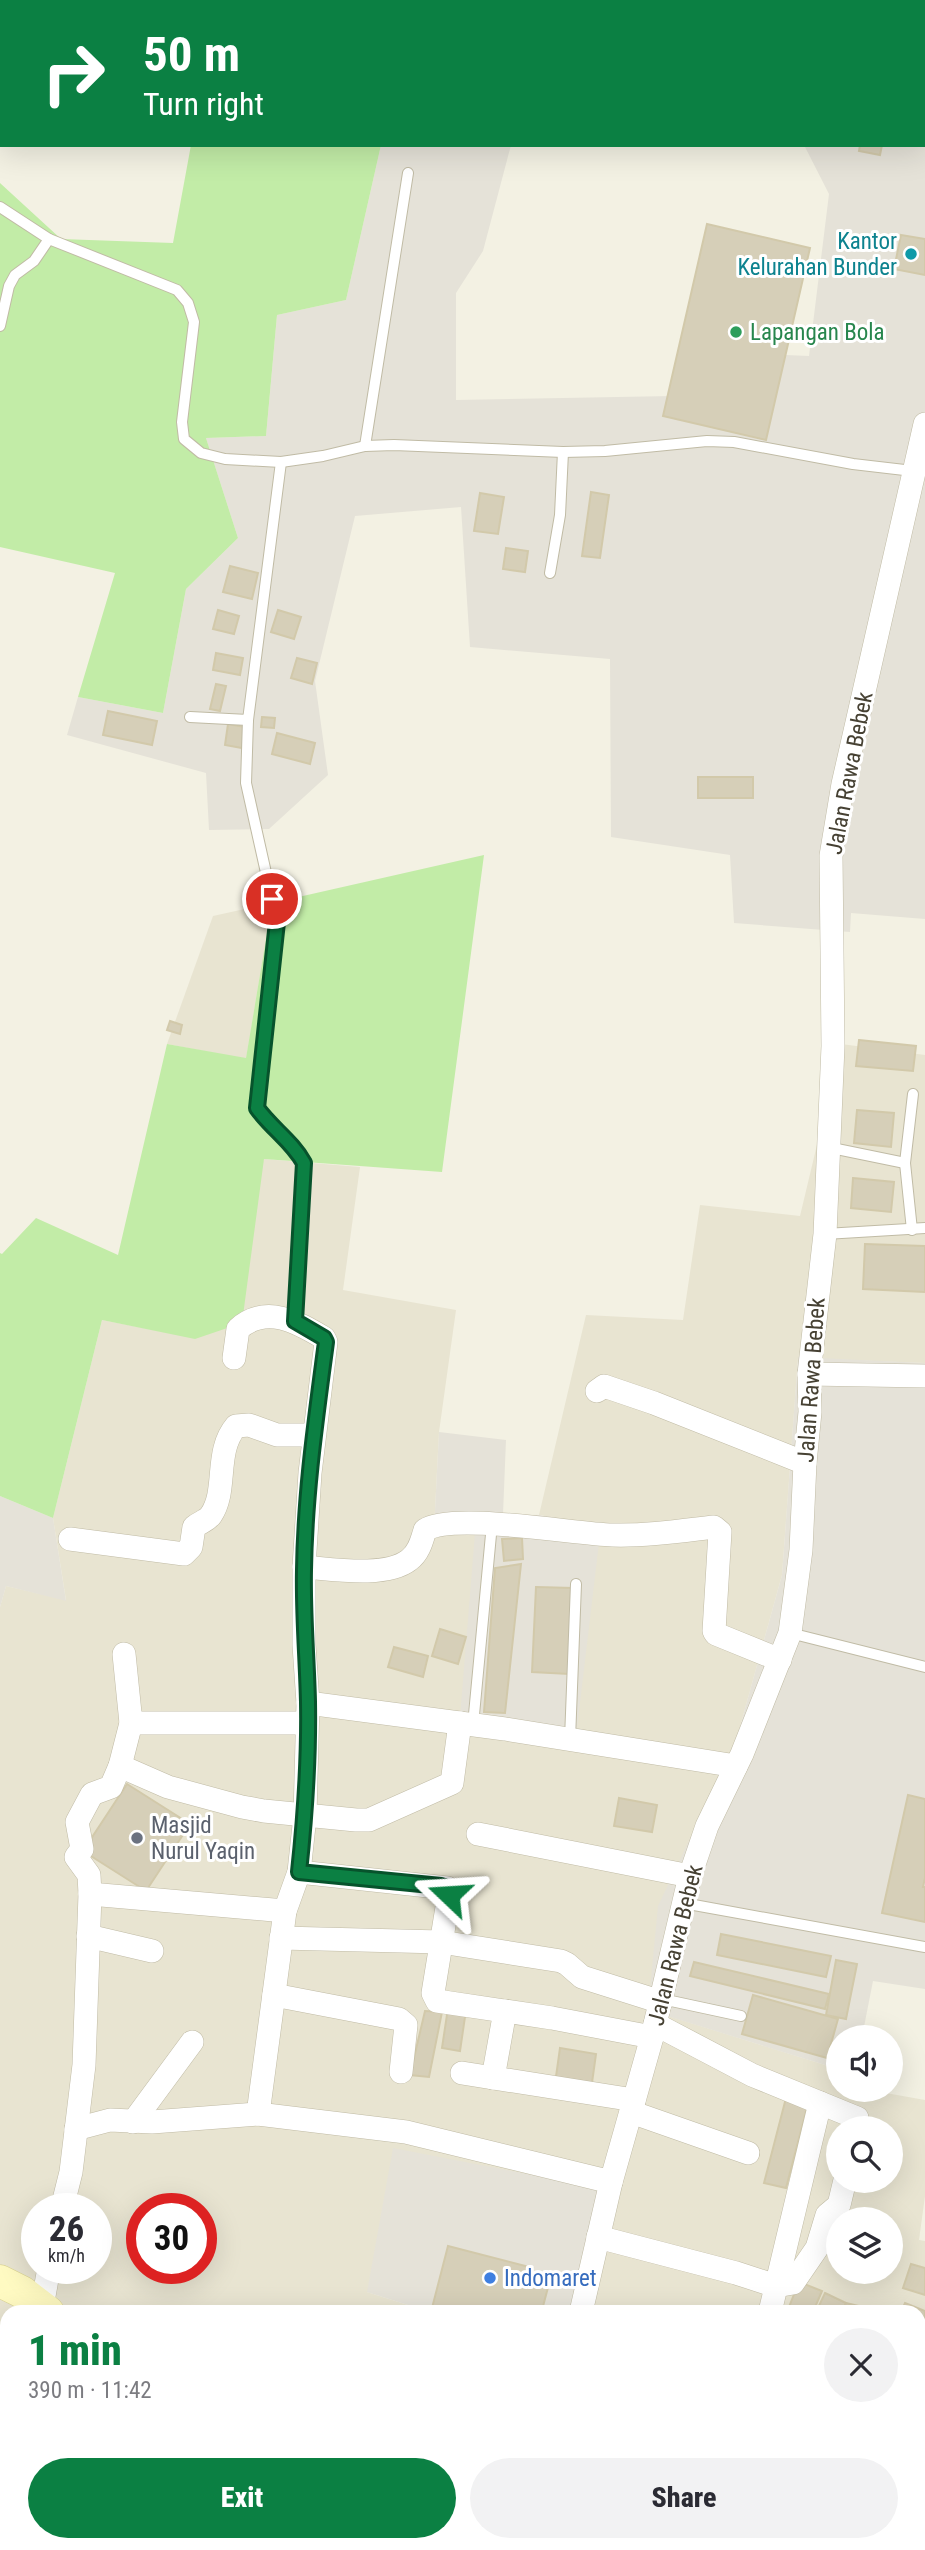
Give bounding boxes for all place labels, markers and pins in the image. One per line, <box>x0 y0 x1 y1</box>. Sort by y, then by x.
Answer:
place label: Kantor Kelurahan Bunder <box>737 228 897 281</box>
marker: Kantor Kelurahan Bunder <box>903 246 919 262</box>
place label: Lapangan Bola <box>750 319 885 346</box>
marker: Lapangan Bola <box>728 324 744 340</box>
pin <box>242 869 302 929</box>
place label: Masjid Nurul Yaqin <box>151 1812 255 1865</box>
marker: Masjid Nurul Yaqin <box>129 1830 145 1846</box>
place label: Indomaret <box>504 2265 597 2292</box>
marker: Indomaret <box>482 2270 498 2286</box>

